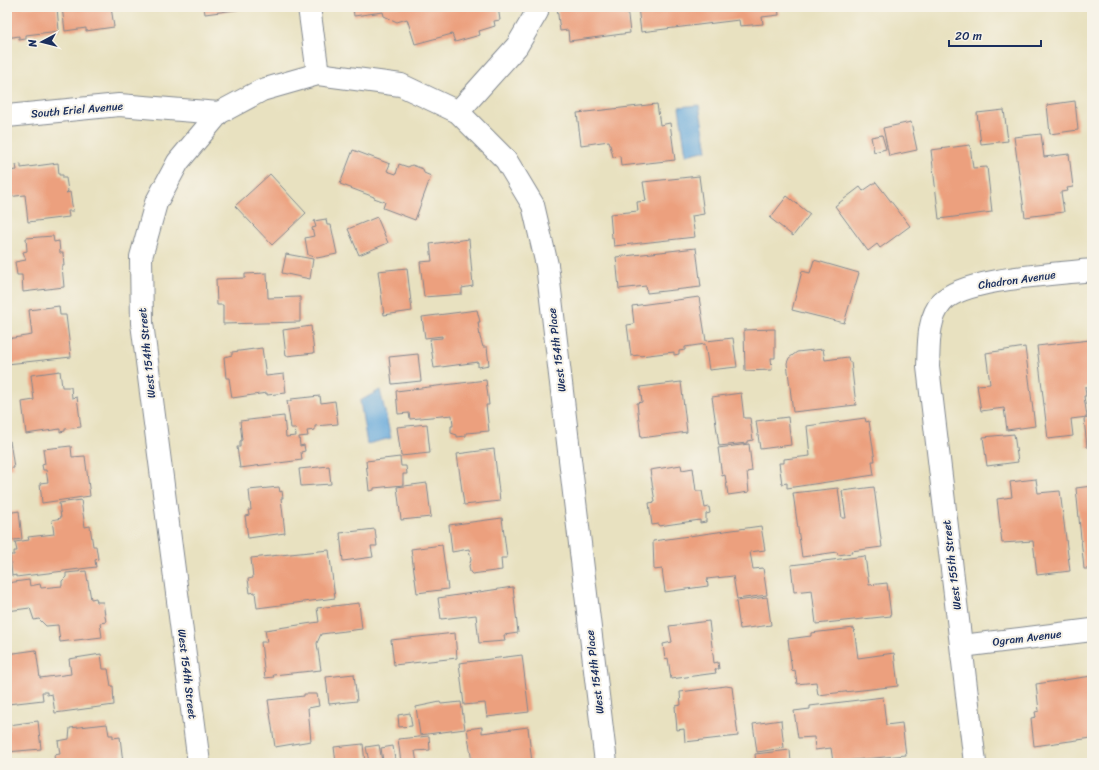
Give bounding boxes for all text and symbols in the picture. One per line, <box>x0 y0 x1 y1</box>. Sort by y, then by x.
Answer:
north arrow <box>22 22 62 62</box>
scale bar <box>949 22 1041 48</box>
text: 20 m <box>955 25 982 47</box>
text: N <box>23 38 43 49</box>
street label: South Eriel Avenue <box>30 96 124 123</box>
street label: Chadron Avenue <box>977 265 1057 295</box>
street label: West 154th Place <box>542 306 572 393</box>
street label: West 154th Street <box>133 307 161 399</box>
street label: West 155th Street <box>937 519 967 611</box>
street label: Ogram Avenue <box>991 624 1063 652</box>
street label: West 154th Street <box>172 628 202 720</box>
street label: West 154th Place <box>580 628 610 715</box>

